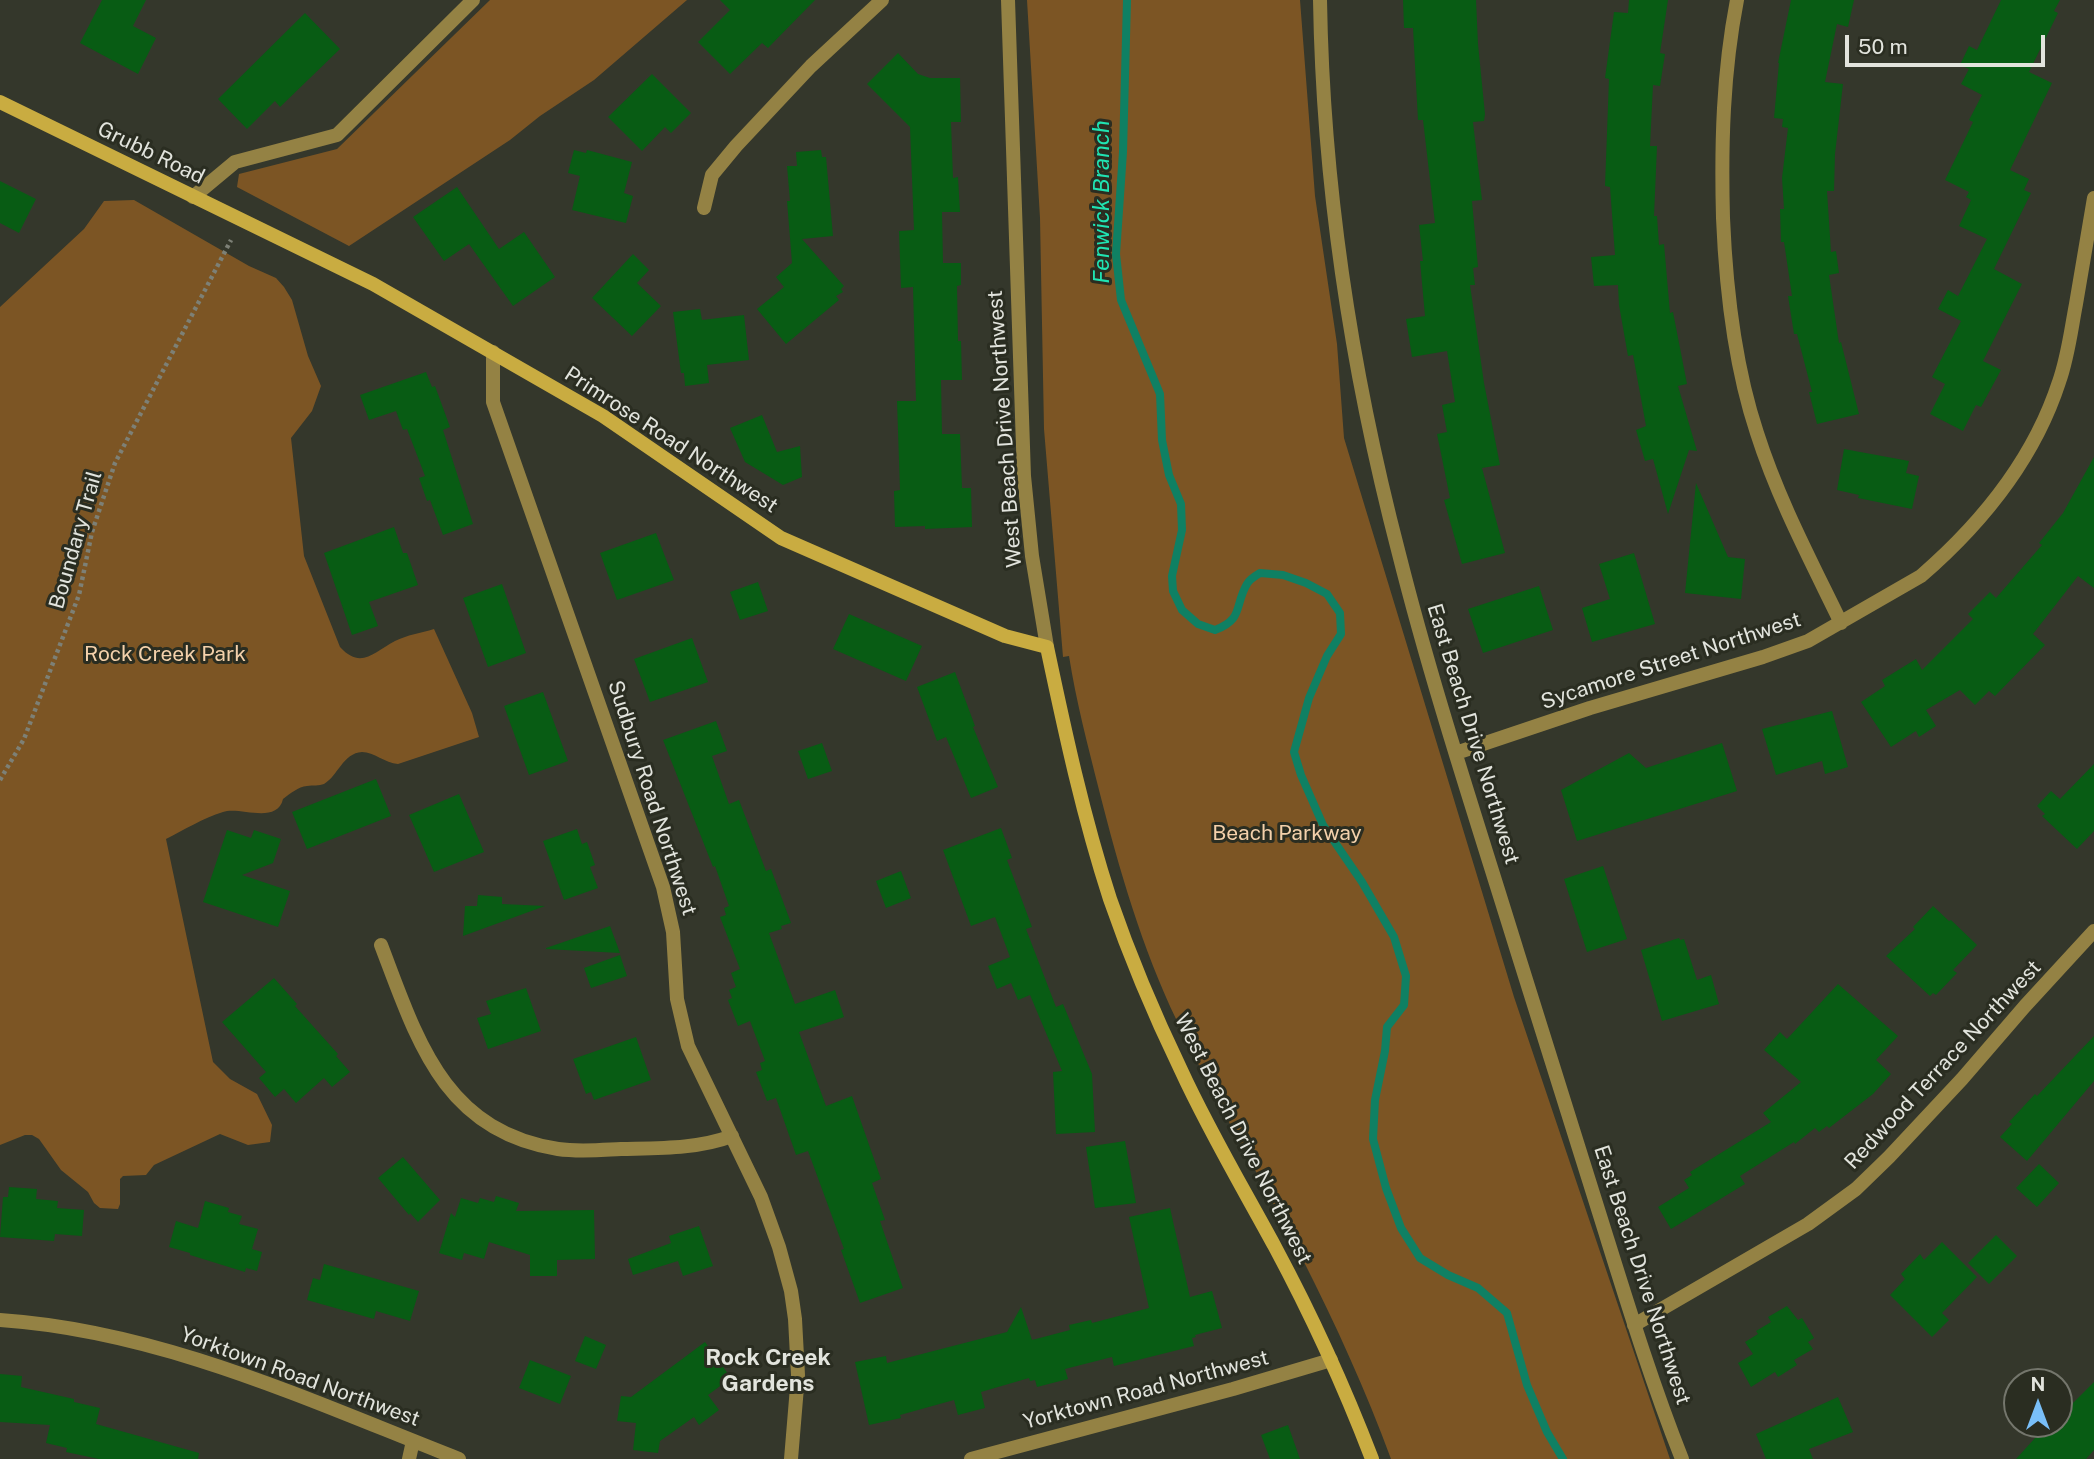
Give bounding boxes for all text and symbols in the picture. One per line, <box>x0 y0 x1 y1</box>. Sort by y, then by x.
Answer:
scale bar <box>1849 21 2048 65</box>
text: 50 m <box>1858 34 1908 59</box>
street label: Grubb Road <box>93 116 209 190</box>
water label: Fenwick Branch <box>1088 120 1116 284</box>
street label: West Beach Drive Northwest <box>983 290 1027 568</box>
street label: Primrose Road Northwest <box>560 362 782 518</box>
street label: Boundary Trail <box>44 468 108 612</box>
street label: East Beach Drive Northwest <box>1421 601 1525 867</box>
street label: Sycamore Street Northwest <box>1538 607 1804 715</box>
park label: Rock Creek Park <box>84 642 246 668</box>
street label: Sudbury Road Northwest <box>602 677 702 919</box>
park label: Beach Parkway <box>1212 821 1362 847</box>
street label: Redwood Terrace Northwest <box>1839 955 2047 1175</box>
street label: West Beach Drive Northwest <box>1169 1009 1317 1269</box>
street label: East Beach Drive Northwest <box>1588 1142 1696 1408</box>
street label: Yorktown Road Northwest <box>177 1322 423 1432</box>
district label: Rock Creek Gardens <box>705 1344 831 1398</box>
street label: Yorktown Road Northwest <box>1021 1345 1271 1435</box>
north arrow <box>2003 1368 2073 1438</box>
text: N <box>2031 1373 2045 1395</box>

